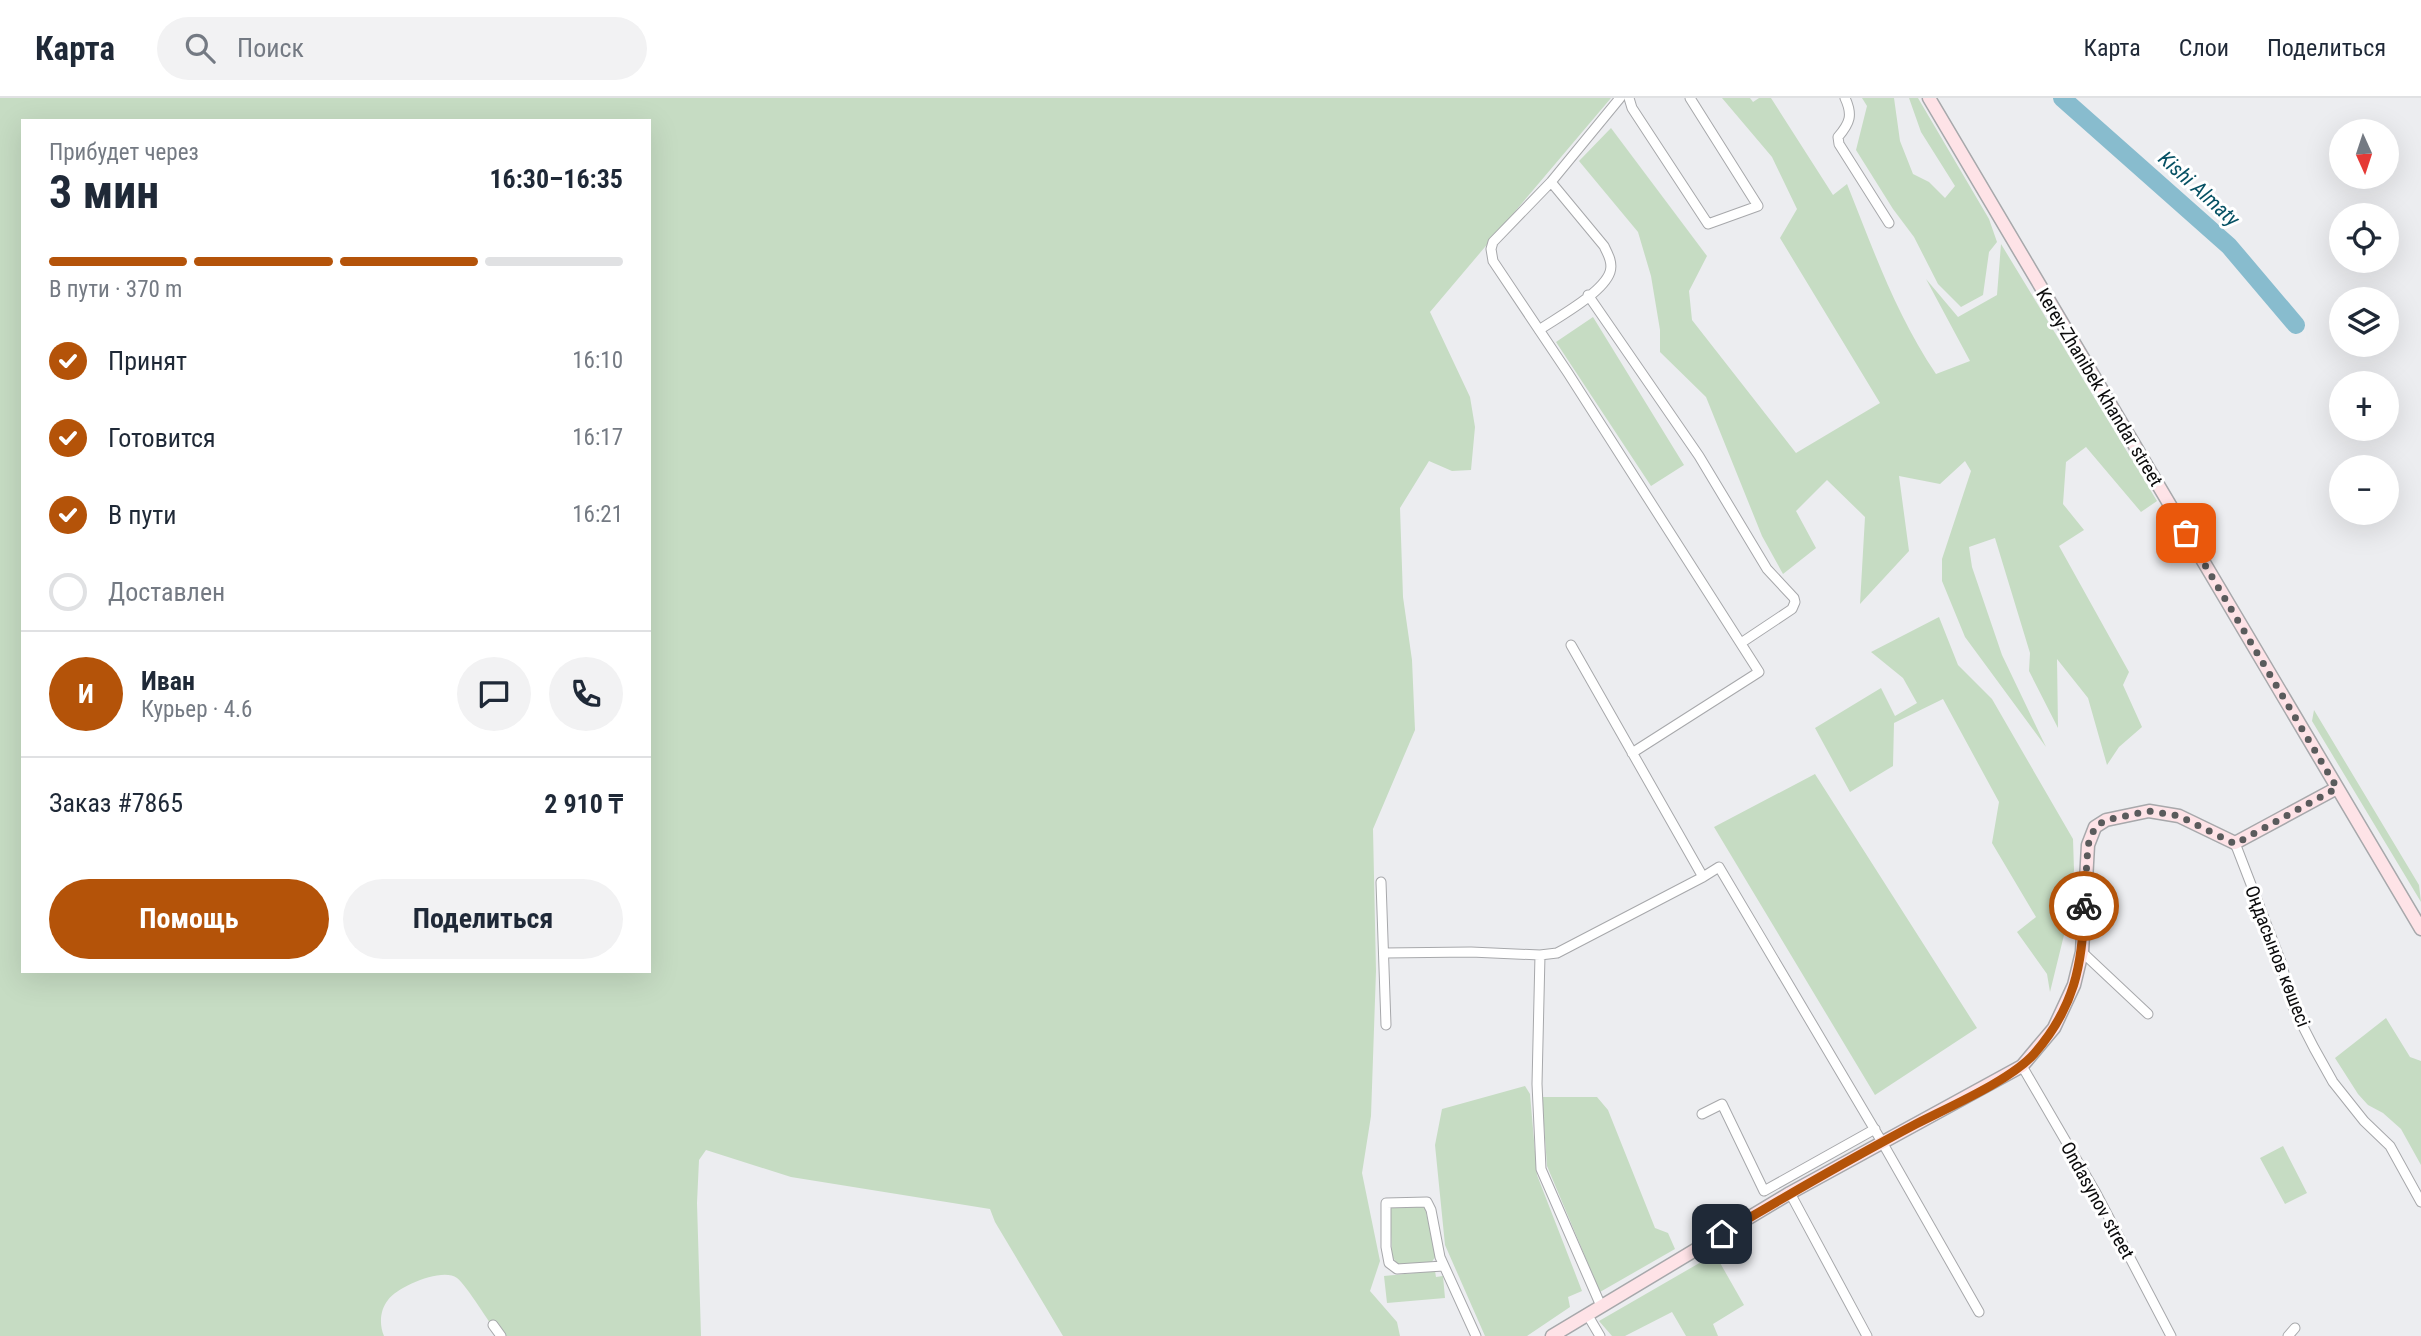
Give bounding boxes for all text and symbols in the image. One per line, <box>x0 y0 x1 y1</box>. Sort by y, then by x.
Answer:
search box <box>157 17 647 80</box>
text: Карта <box>35 29 115 68</box>
icon: search <box>181 29 219 67</box>
text: Поиск <box>237 33 304 63</box>
text: Карта <box>2083 34 2141 62</box>
text: Слои <box>2179 34 2229 62</box>
text: Поделиться <box>2267 34 2386 62</box>
north arrow <box>2329 119 2399 189</box>
map controls <box>2329 119 2399 525</box>
text: Прибудет через <box>49 139 199 166</box>
water label: Kіshі Almaty <box>2154 146 2245 232</box>
text: 16:30–16:35 <box>489 164 623 194</box>
text: 3 мин <box>49 165 159 219</box>
button: locate <box>2329 203 2399 273</box>
text: В пути · 370 m <box>49 276 182 303</box>
street label: Kerey-Zhanibek khandar street <box>2031 284 2168 491</box>
button: layers <box>2329 287 2399 357</box>
icon: check <box>49 342 87 380</box>
text: Принят <box>108 346 187 376</box>
text: 16:10 <box>572 347 623 374</box>
button: + <box>2329 371 2399 441</box>
icon: check <box>49 419 87 457</box>
text: Готовится <box>108 423 216 453</box>
text: 16:17 <box>572 424 623 451</box>
button: − <box>2329 455 2399 525</box>
icon: check <box>49 496 87 534</box>
text: В пути <box>108 500 177 530</box>
text: 16:21 <box>572 501 623 528</box>
pin <box>2156 503 2216 563</box>
icon: bag <box>2167 514 2205 552</box>
text: Доставлен <box>108 577 225 607</box>
button: chat <box>457 657 531 731</box>
button: phone <box>549 657 623 731</box>
text: Иван <box>141 666 195 696</box>
text: И <box>78 679 94 709</box>
text: Курьер · 4.6 <box>141 696 252 723</box>
text: Заказ #7865 <box>49 788 183 818</box>
text: 2 910 ₸ <box>544 789 623 819</box>
courier <box>2049 871 2119 941</box>
button: Помощь <box>49 879 329 959</box>
button: Поделиться <box>343 879 623 959</box>
street label: Оңдасынов көшесі <box>2240 882 2315 1030</box>
icon: bike <box>2065 887 2103 925</box>
street label: Ondasynov street <box>2056 1138 2139 1263</box>
pin <box>1692 1204 1752 1264</box>
icon: home <box>1703 1215 1741 1253</box>

